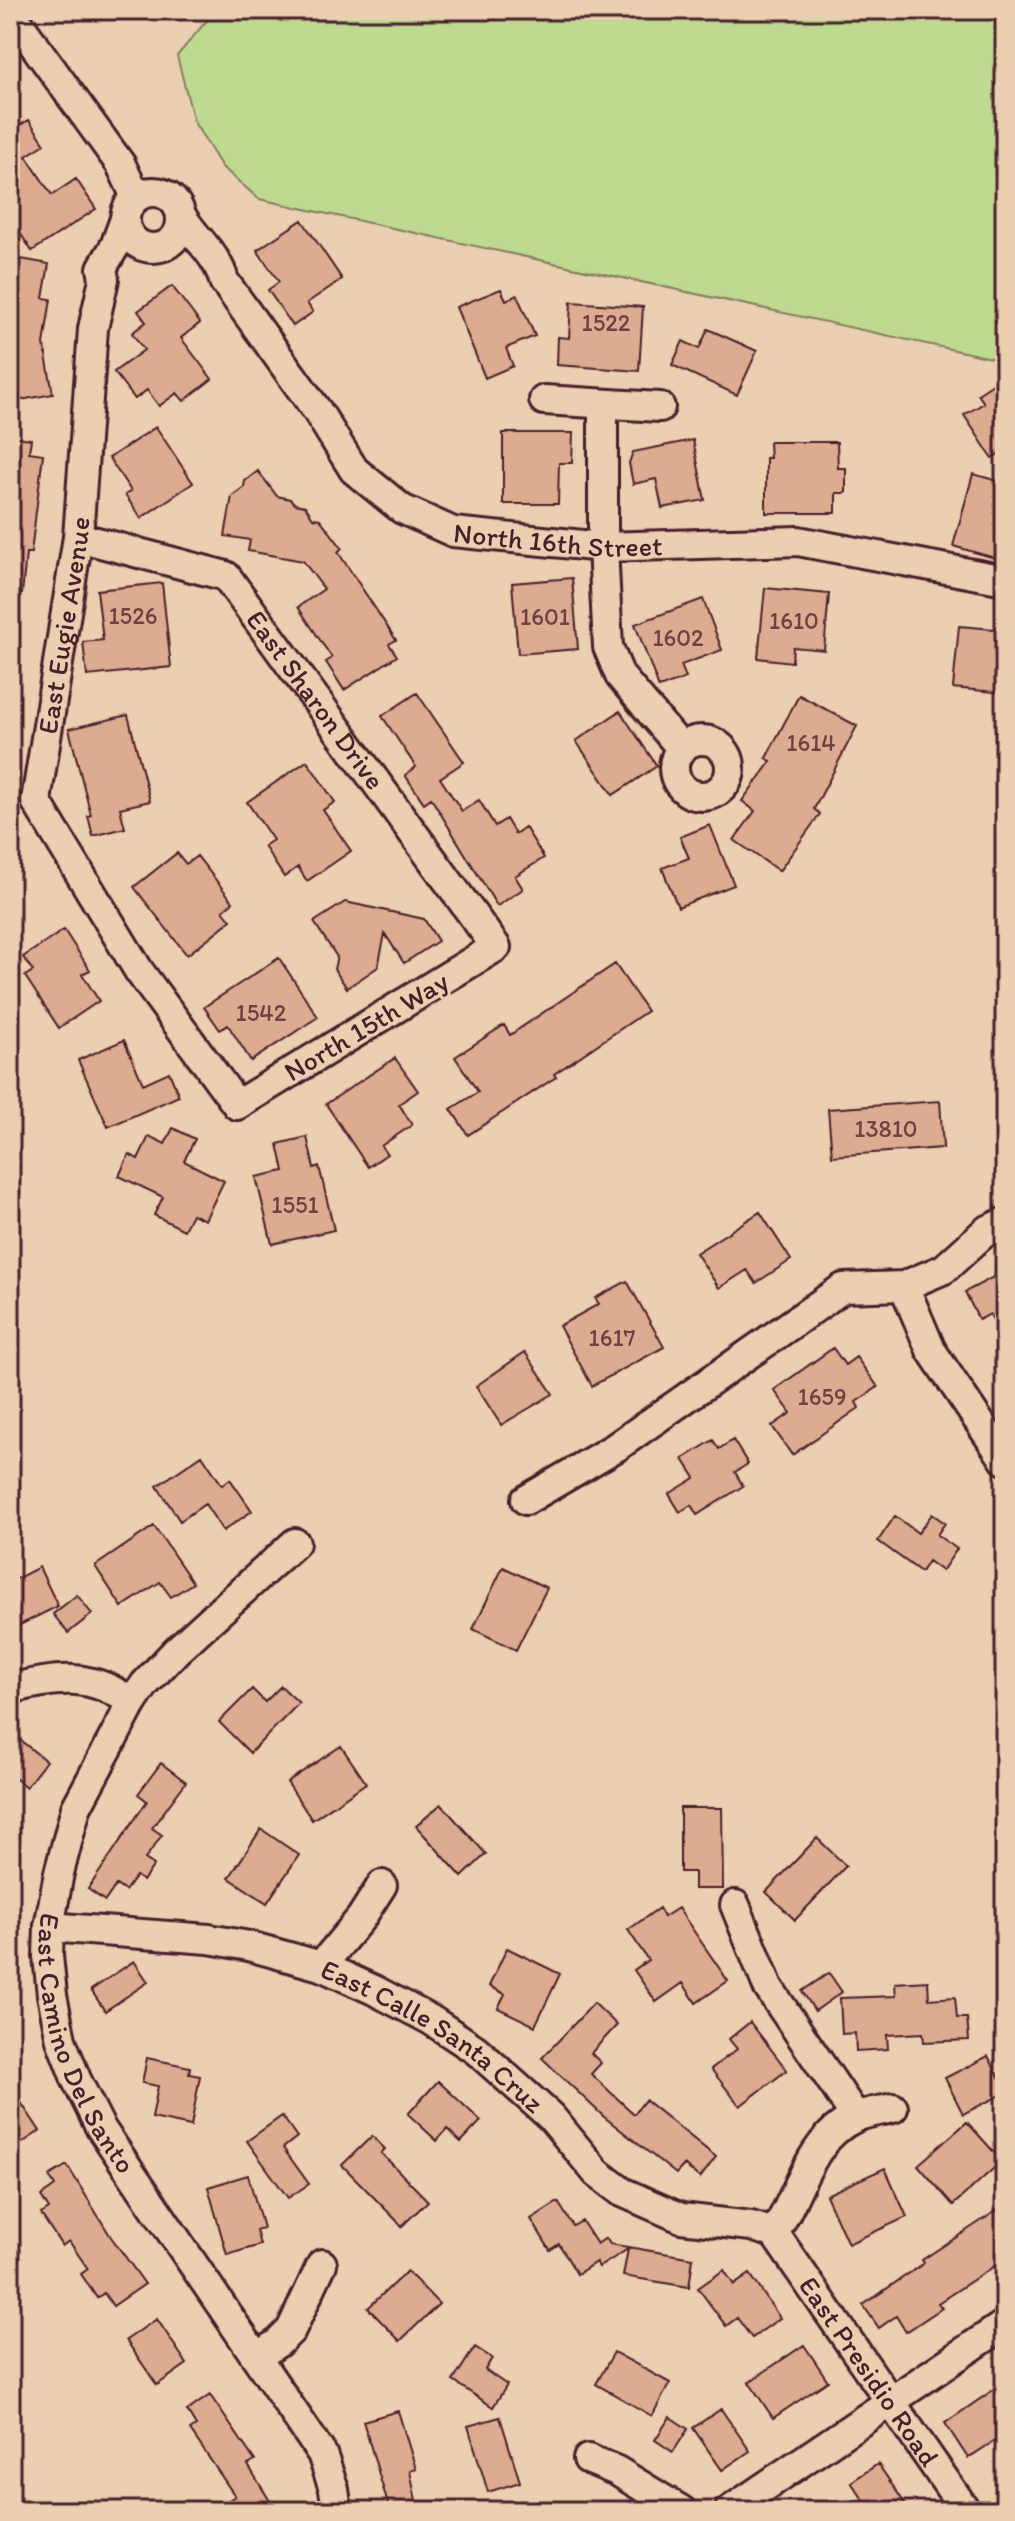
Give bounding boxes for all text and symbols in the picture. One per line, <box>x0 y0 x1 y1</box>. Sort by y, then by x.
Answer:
house number: 1522 <box>582 308 631 337</box>
street label: East Eugie Avenue <box>30 515 96 736</box>
street label: North 16th Street <box>452 515 663 564</box>
house number: 1526 <box>108 601 158 630</box>
house number: 1601 <box>520 602 570 631</box>
street label: East Sharon Drive <box>239 603 393 796</box>
house number: 1610 <box>769 606 819 635</box>
house number: 1602 <box>652 623 704 652</box>
house number: 1614 <box>786 728 836 757</box>
street label: North 15th Way <box>278 964 454 1088</box>
house number: 1542 <box>236 998 287 1027</box>
house number: 13810 <box>854 1114 918 1143</box>
house number: 1551 <box>271 1190 319 1219</box>
house number: 1617 <box>589 1323 636 1352</box>
house number: 1659 <box>798 1382 846 1411</box>
street label: East Camino Del Santo <box>31 1910 143 2180</box>
street label: East Calle Santa Cruz <box>316 1951 551 2120</box>
street label: East Presidio Road <box>792 2270 947 2473</box>

